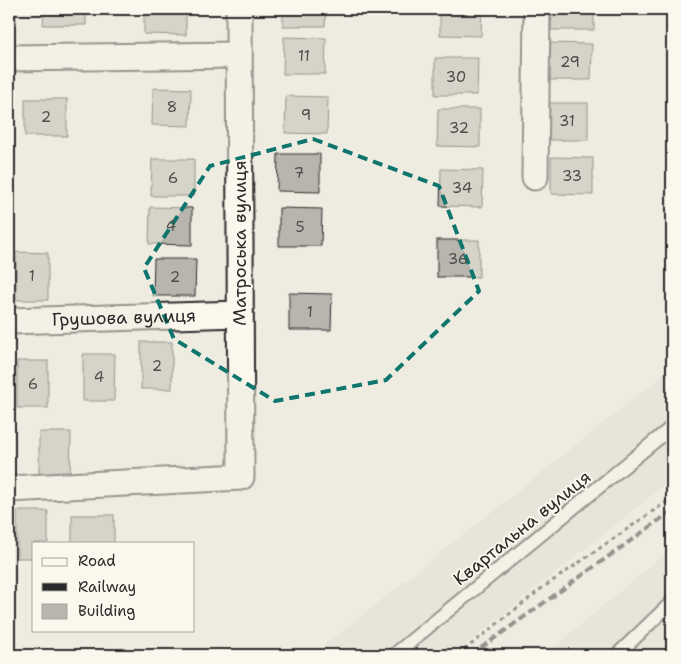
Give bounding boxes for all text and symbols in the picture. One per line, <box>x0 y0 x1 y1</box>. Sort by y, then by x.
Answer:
house number: 11 <box>298 46 310 66</box>
house number: 29 <box>560 52 580 72</box>
house number: 30 <box>446 67 466 87</box>
house number: 8 <box>167 97 177 117</box>
house number: 9 <box>301 105 311 125</box>
house number: 2 <box>41 107 51 127</box>
house number: 31 <box>559 111 575 131</box>
house number: 32 <box>449 118 469 138</box>
street label: Матроська вулиця <box>228 160 252 326</box>
house number: 7 <box>294 163 304 183</box>
house number: 33 <box>562 166 582 186</box>
house number: 6 <box>168 168 178 188</box>
house number: 34 <box>452 178 472 198</box>
house number: 4 <box>166 216 176 236</box>
house number: 5 <box>295 217 305 237</box>
house number: 36 <box>448 249 468 269</box>
house number: 1 <box>29 266 35 286</box>
house number: 2 <box>170 267 180 287</box>
house number: 1 <box>307 302 313 322</box>
street label: Грушова вулиця <box>52 303 196 332</box>
house number: 2 <box>152 356 162 376</box>
house number: 4 <box>94 367 104 387</box>
house number: 6 <box>28 374 38 394</box>
street label: Квартальна вулиця <box>448 465 596 591</box>
legend <box>32 542 195 632</box>
text: Road <box>78 551 116 571</box>
text: Railway <box>78 577 136 597</box>
text: Building <box>78 601 135 621</box>

